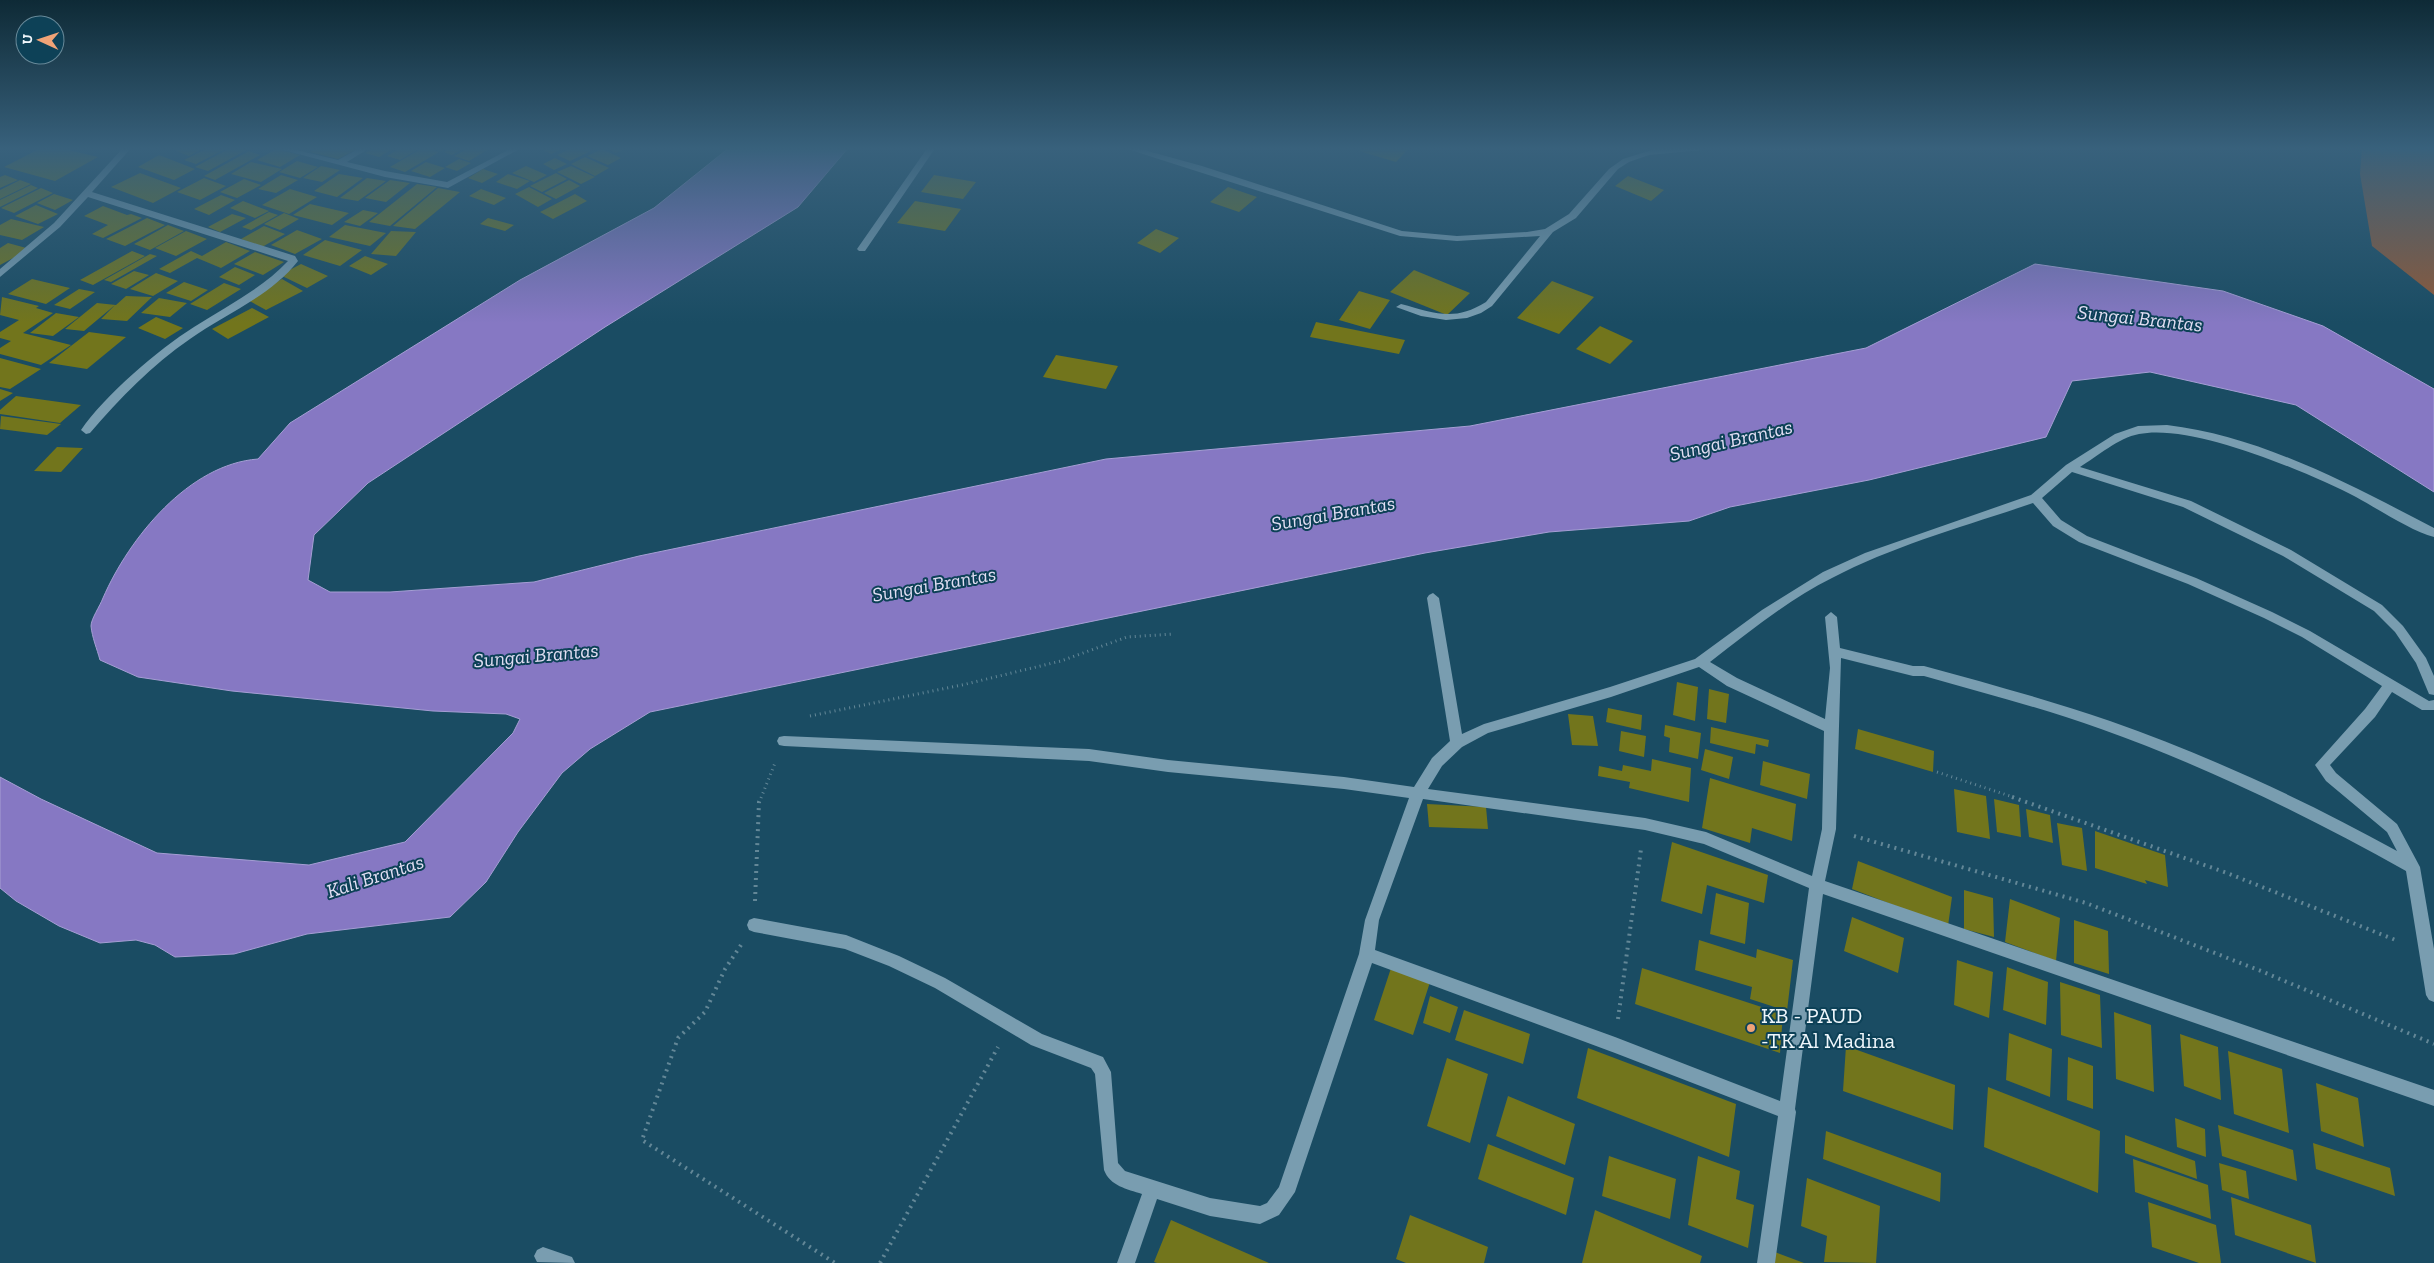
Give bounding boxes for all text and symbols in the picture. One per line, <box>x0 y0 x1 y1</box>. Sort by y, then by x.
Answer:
north arrow <box>15 15 65 65</box>
text: U <box>19 34 36 45</box>
water label: Sungai Brantas <box>2076 300 2204 336</box>
water label: Sungai Brantas <box>1667 414 1795 466</box>
water label: Sungai Brantas <box>1269 490 1397 536</box>
water label: Sungai Brantas <box>870 561 998 607</box>
water label: Sungai Brantas <box>472 638 600 672</box>
water label: Kali Brantas <box>323 849 427 903</box>
place label: KB - PAUD -TK Al Madina <box>1761 1002 1896 1054</box>
marker: KB - PAUD -TK Al Madina <box>1745 1022 1757 1034</box>

